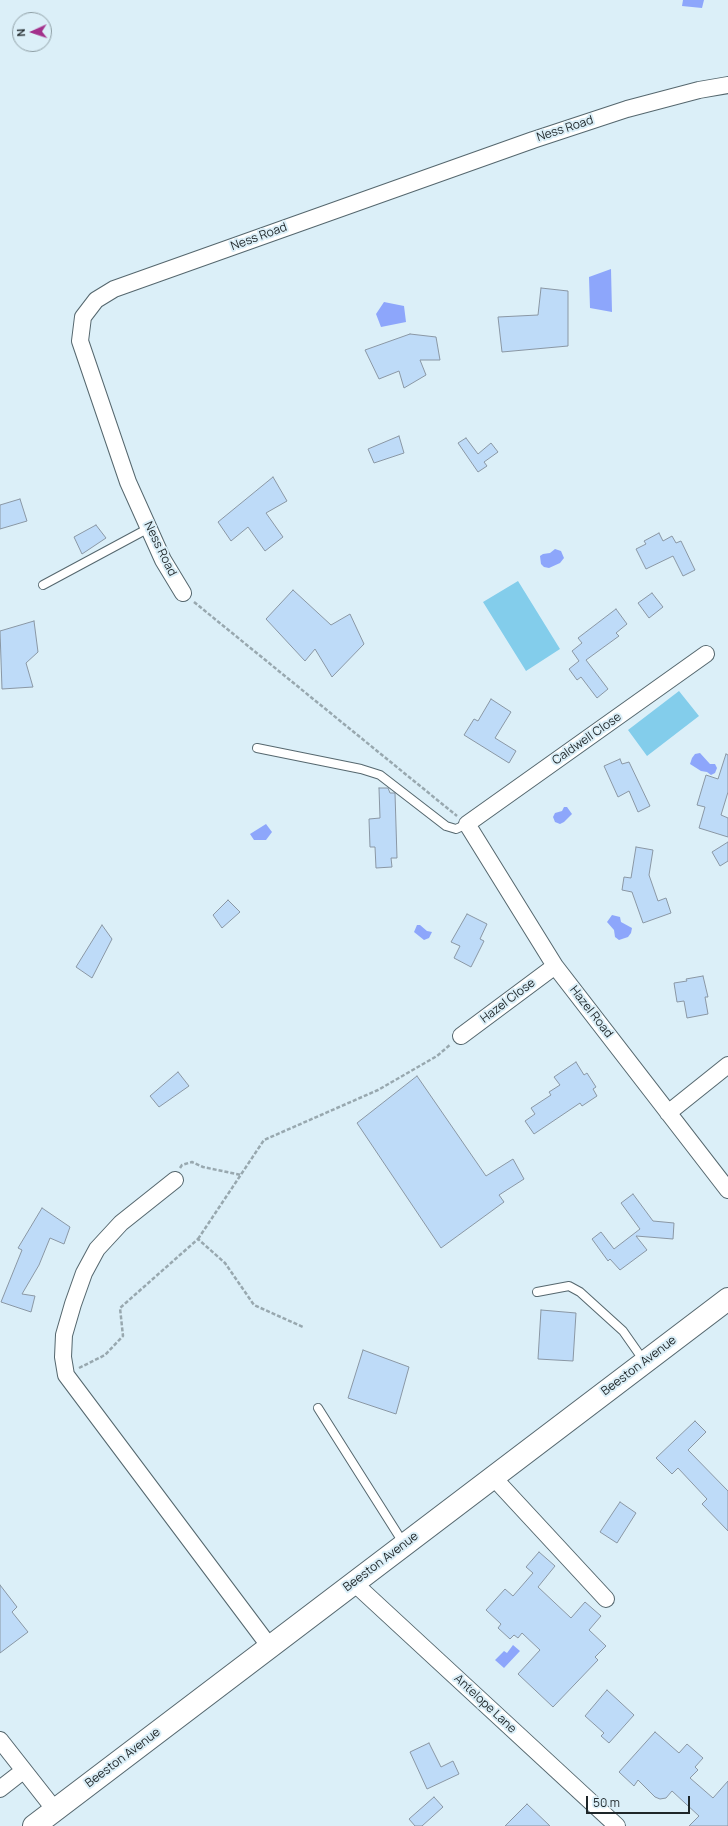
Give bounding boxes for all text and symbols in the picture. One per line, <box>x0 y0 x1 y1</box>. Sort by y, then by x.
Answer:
north arrow <box>12 12 52 52</box>
text: N <box>13 28 28 37</box>
street label: Ness Road <box>535 113 595 145</box>
street label: Ness Road <box>229 220 289 254</box>
street label: Ness Road <box>141 519 179 579</box>
street label: Caldwell Close <box>550 710 624 768</box>
street label: Hazel Close <box>478 976 538 1026</box>
street label: Hazel Road <box>566 983 616 1041</box>
street label: Beeston Avenue <box>599 1333 679 1399</box>
street label: Beeston Avenue <box>341 1529 421 1595</box>
street label: Antelope Lane <box>451 1672 519 1736</box>
street label: Beeston Avenue <box>83 1725 163 1791</box>
scale bar <box>588 1788 692 1814</box>
text: 50 m <box>593 1794 620 1811</box>

